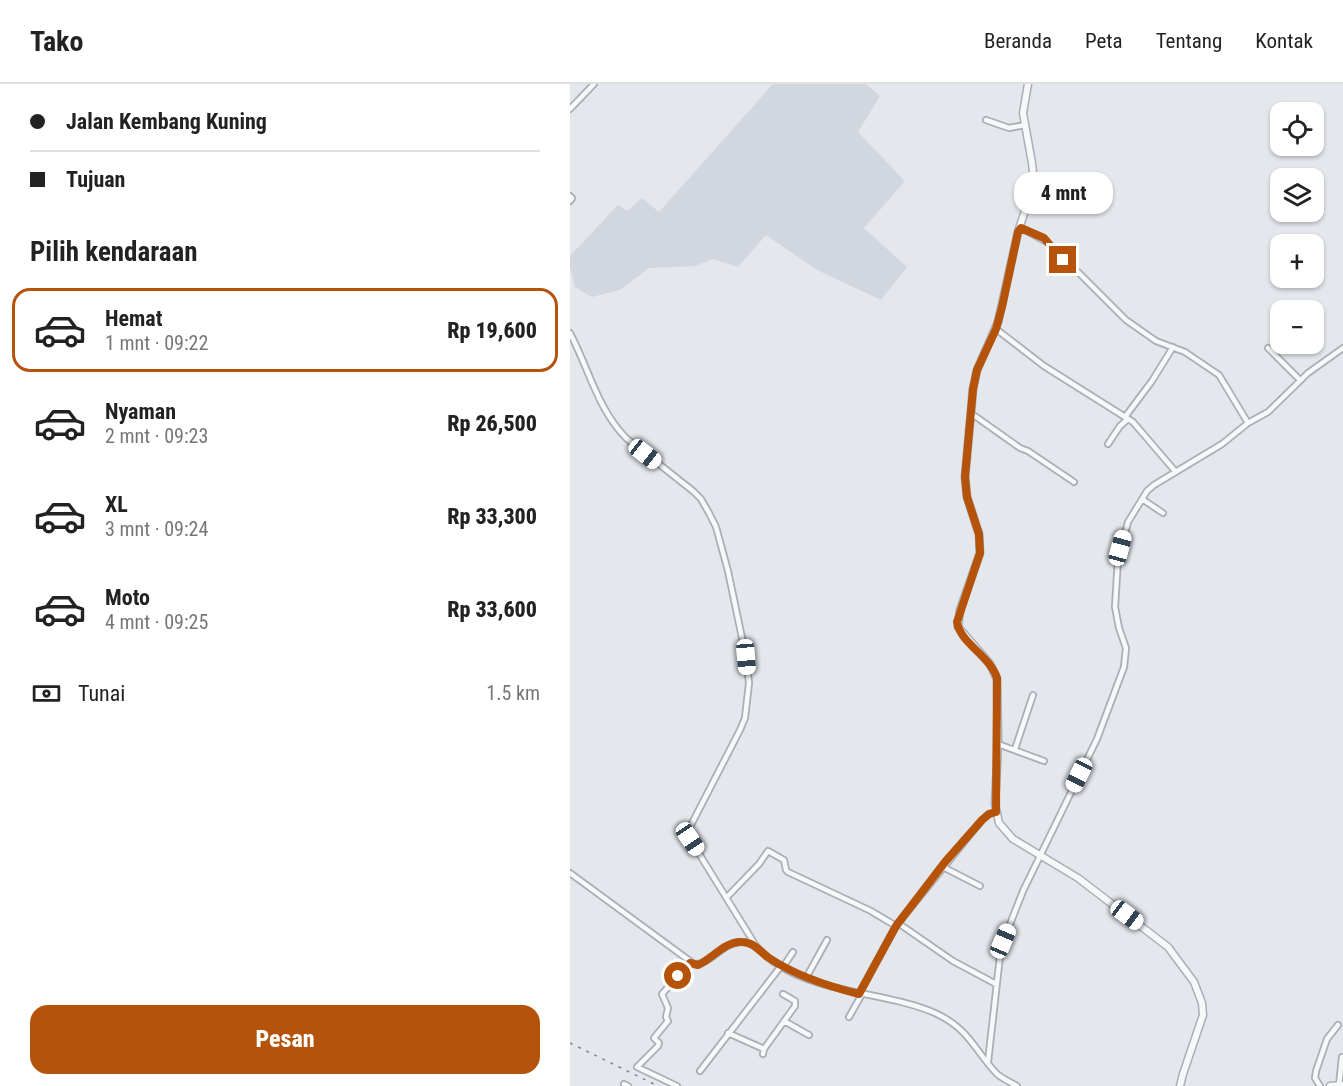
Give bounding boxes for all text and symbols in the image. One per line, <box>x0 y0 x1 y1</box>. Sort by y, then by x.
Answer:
text: Tako <box>30 25 83 58</box>
text: Beranda <box>984 29 1052 53</box>
text: Peta <box>1085 29 1123 53</box>
text: Tentang <box>1156 29 1222 53</box>
text: Kontak <box>1255 29 1313 53</box>
map controls <box>1270 102 1324 354</box>
button: locate <box>1270 102 1324 156</box>
text: Jalan Kembang Kuning <box>66 109 267 134</box>
text: Tujuan <box>66 167 125 192</box>
button: layers <box>1270 168 1324 222</box>
callout: 4 mnt <box>1014 173 1112 215</box>
text: 4 mnt <box>1041 181 1086 205</box>
button: + <box>1270 234 1324 288</box>
text: Pilih kendaraan <box>30 236 198 268</box>
route end <box>1049 246 1076 273</box>
button: − <box>1270 300 1324 354</box>
icon: car <box>33 303 87 357</box>
text: Hemat <box>105 306 162 331</box>
text: Rp 19,600 <box>447 318 537 343</box>
text: 1 mnt · 09:22 <box>105 331 208 355</box>
icon: car <box>33 396 87 450</box>
text: Nyaman <box>105 399 176 424</box>
text: Rp 26,500 <box>447 411 537 436</box>
text: 2 mnt · 09:23 <box>105 424 208 448</box>
car <box>625 436 665 472</box>
icon: car <box>33 489 87 543</box>
text: XL <box>105 492 128 517</box>
text: Rp 33,300 <box>447 504 537 529</box>
text: 3 mnt · 09:24 <box>105 517 208 541</box>
car <box>1107 528 1133 568</box>
icon: car <box>33 582 87 636</box>
text: Moto <box>105 585 150 610</box>
text: Rp 33,600 <box>447 597 537 622</box>
text: 4 mnt · 09:25 <box>105 610 208 634</box>
car <box>735 638 757 676</box>
icon: cash <box>30 677 63 710</box>
text: Tunai <box>78 681 125 706</box>
text: 1.5 km <box>486 681 540 705</box>
car <box>1063 755 1095 795</box>
car <box>672 819 708 859</box>
car <box>1107 897 1147 933</box>
car <box>988 921 1018 961</box>
route start <box>664 962 691 989</box>
button: Pesan <box>30 1005 540 1074</box>

